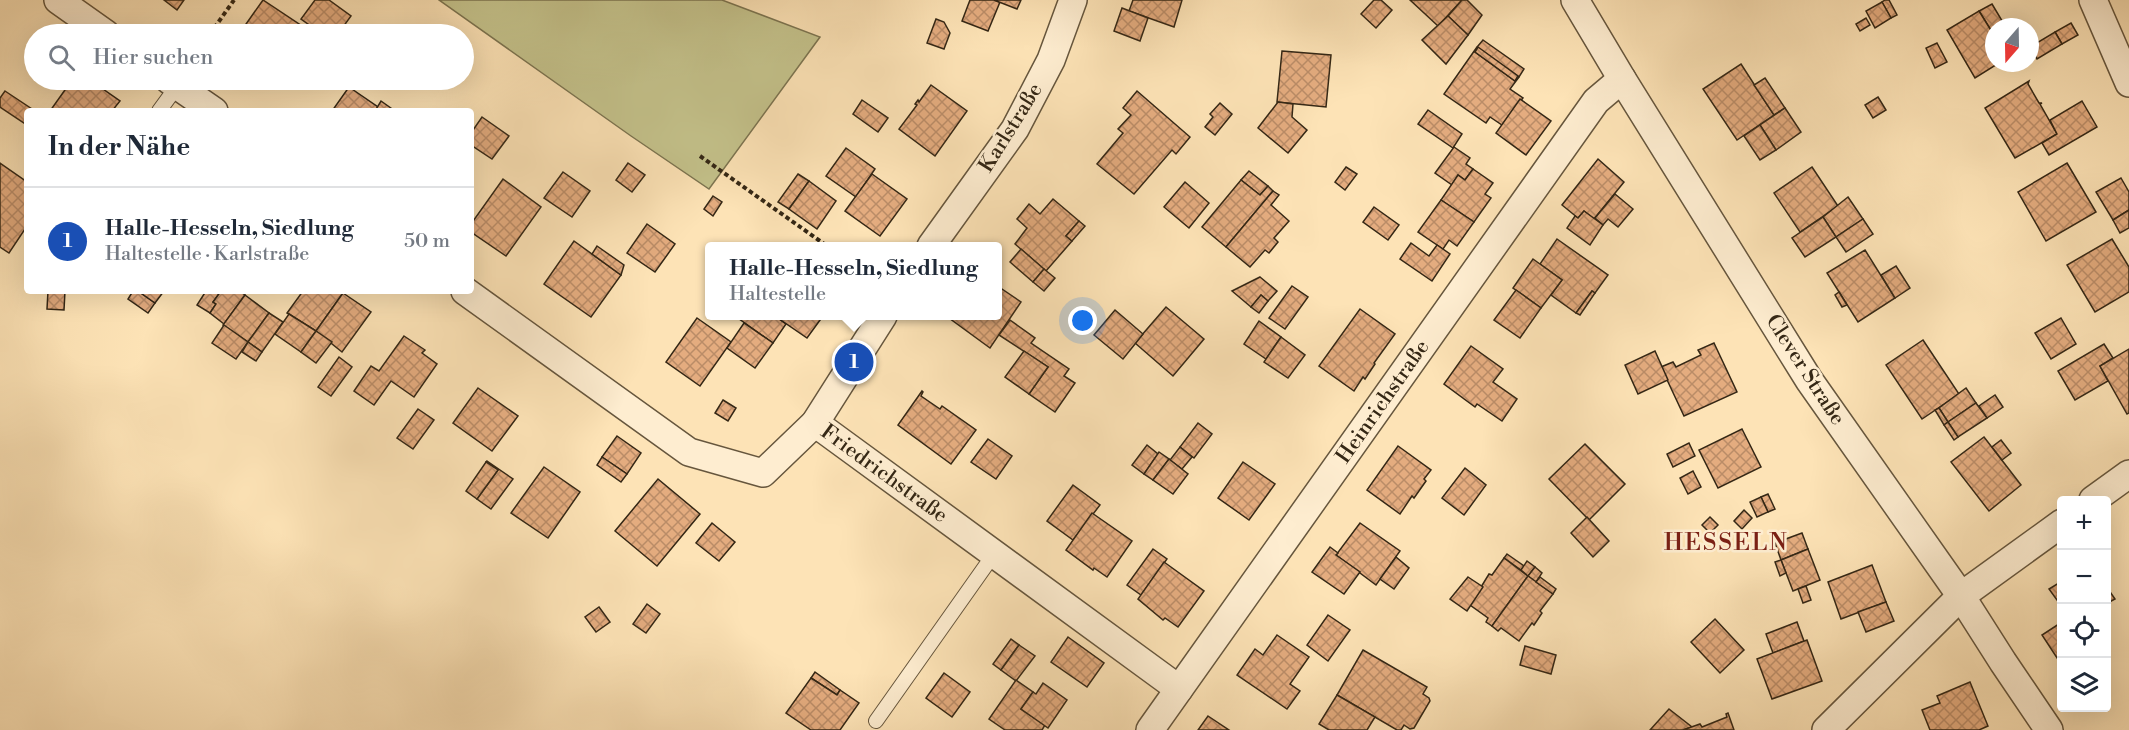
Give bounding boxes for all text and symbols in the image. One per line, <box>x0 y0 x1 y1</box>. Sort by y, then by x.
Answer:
north arrow <box>1985 18 2039 72</box>
search box <box>24 24 474 90</box>
icon: search <box>45 41 78 74</box>
text: Hier suchen <box>93 44 213 71</box>
street label: Karlstraße <box>973 78 1049 178</box>
text: In der Nähe <box>48 131 190 163</box>
text: Halle-Hesseln, Siedlung <box>105 215 354 242</box>
text: 1 <box>63 229 72 254</box>
text: 50 m <box>404 229 450 254</box>
text: Haltestelle · Karlstraße <box>105 242 309 267</box>
popup <box>705 242 1002 320</box>
text: Halle-Hesseln, Siedlung <box>729 255 978 282</box>
text: Haltestelle <box>729 282 826 307</box>
your location <box>1068 306 1097 335</box>
street label: Clever Straße <box>1760 310 1850 430</box>
street label: Heinrichstraße <box>1331 335 1435 469</box>
pin: 1 <box>834 340 874 385</box>
street label: Friedrichstraße <box>815 419 953 529</box>
map controls <box>2057 496 2111 712</box>
button: + <box>2057 496 2111 550</box>
district label: HESSELN <box>1664 528 1788 558</box>
button: − <box>2057 550 2111 604</box>
button: locate <box>2057 604 2111 658</box>
button: layers <box>2057 658 2111 712</box>

